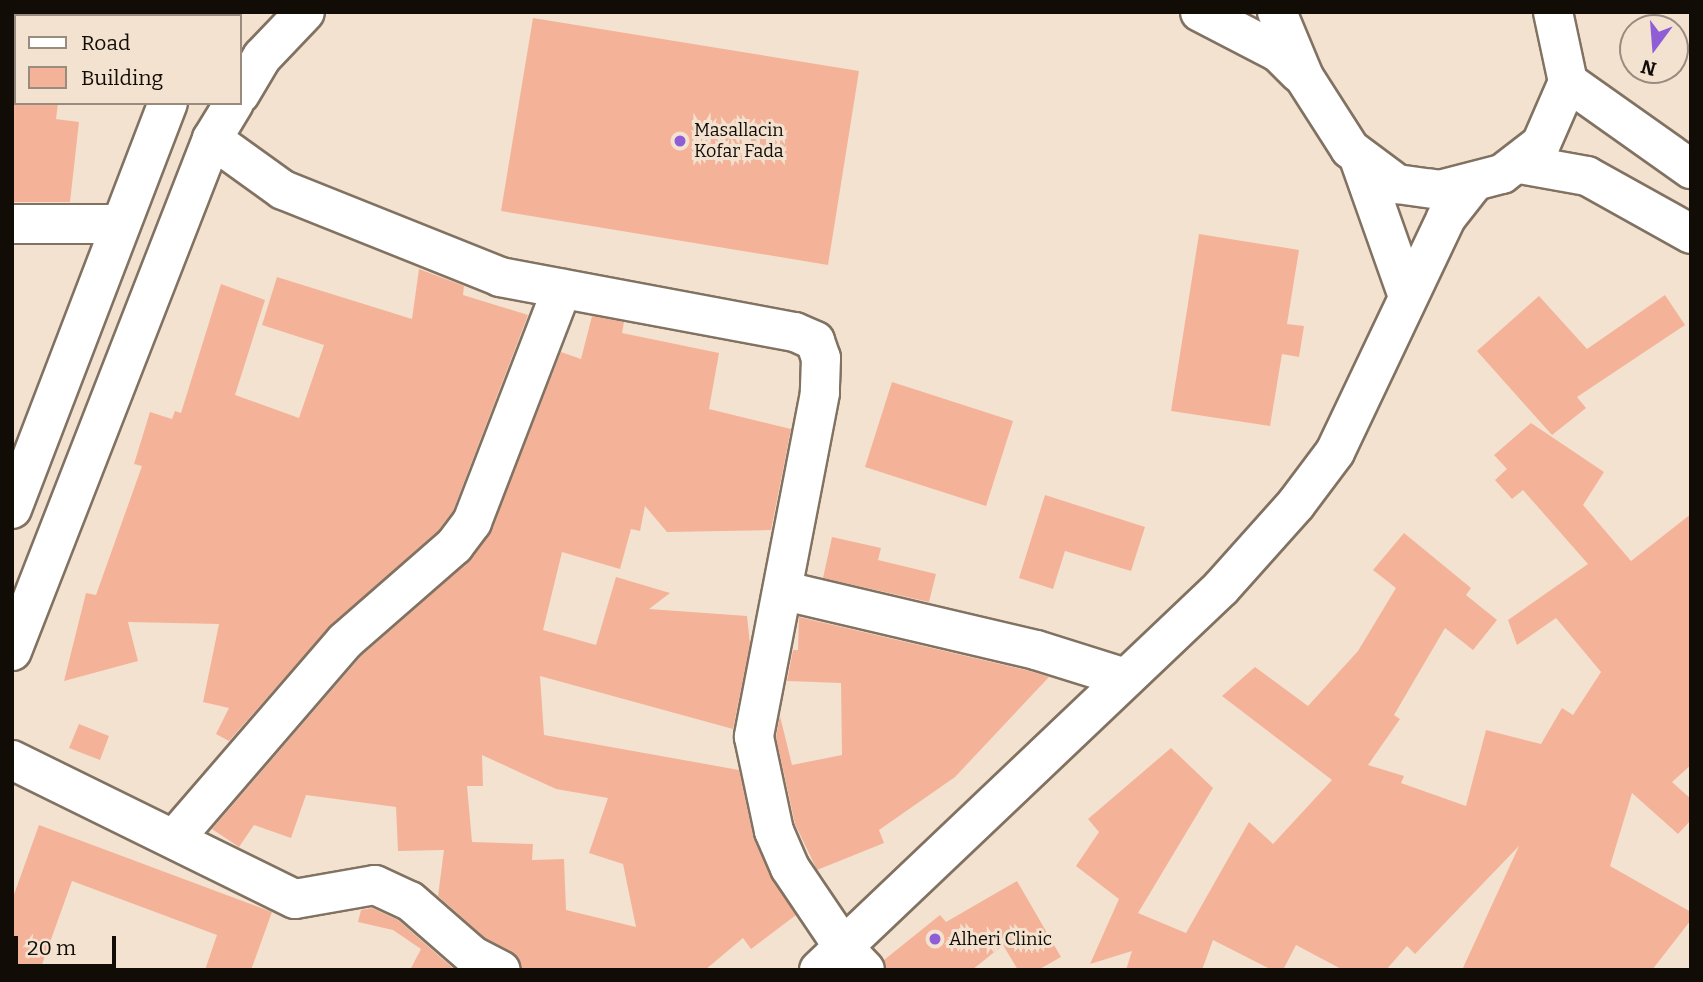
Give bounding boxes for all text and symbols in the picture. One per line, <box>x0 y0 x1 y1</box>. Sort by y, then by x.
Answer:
legend <box>14 14 242 105</box>
north arrow <box>1619 14 1689 84</box>
text: Road <box>81 30 130 56</box>
text: N <box>1638 55 1659 81</box>
text: Building <box>81 65 163 91</box>
place label: Masallacin Kofar Fada <box>694 120 784 162</box>
marker: Masallacin Kofar Fada <box>672 133 688 149</box>
scale bar <box>18 922 119 966</box>
place label: Alheri Clinic <box>949 928 1052 950</box>
marker: Alheri Clinic <box>927 931 943 947</box>
text: 20 m <box>27 935 76 961</box>

